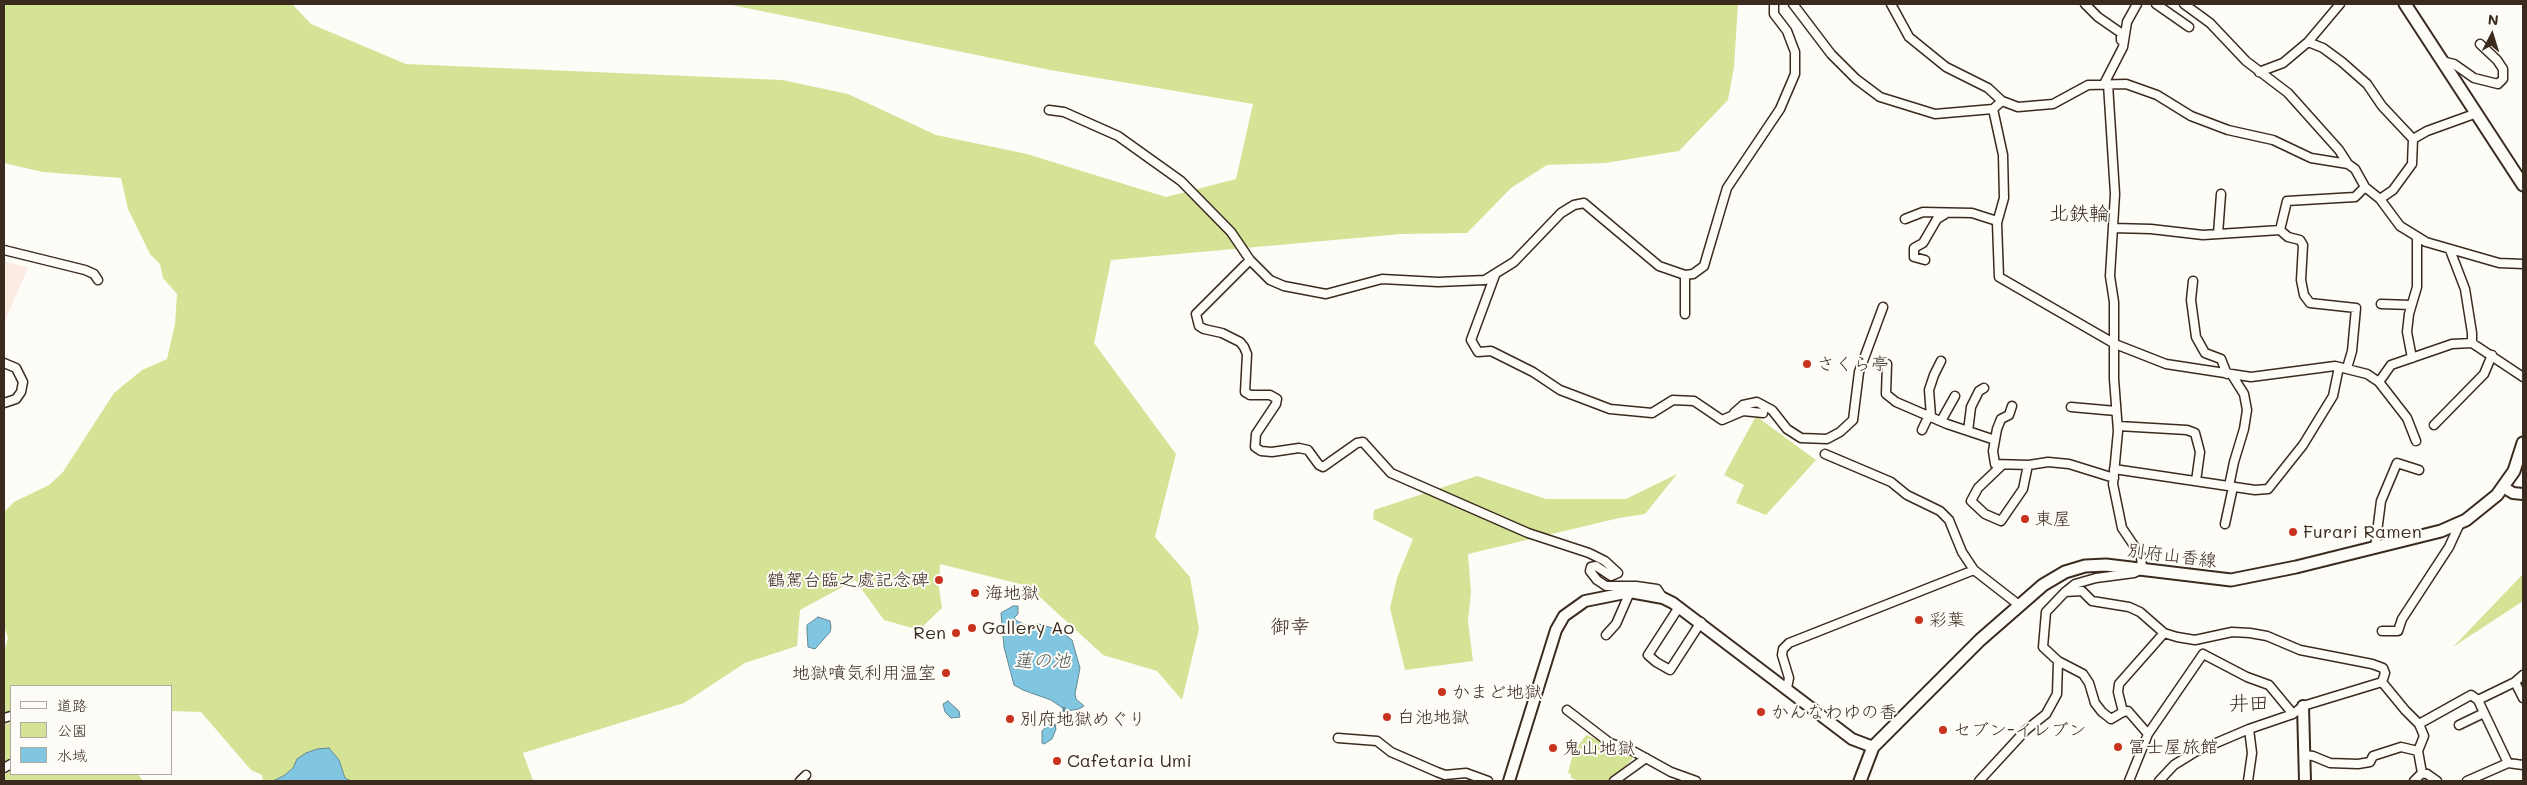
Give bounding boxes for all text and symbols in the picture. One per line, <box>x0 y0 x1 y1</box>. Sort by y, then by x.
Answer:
north arrow <box>2467 10 2517 60</box>
text: N <box>2487 10 2499 29</box>
district label: 北鉄輪 <box>2049 202 2109 226</box>
place label: さくら亭 <box>1817 353 1889 375</box>
marker: さくら亭 <box>1801 358 1813 370</box>
place label: 東屋 <box>2035 508 2071 530</box>
marker: 東屋 <box>2019 513 2031 525</box>
place label: Furari Ramen <box>2303 521 2422 543</box>
marker: Furari Ramen <box>2287 526 2299 538</box>
street label: 別府山香線 <box>2126 540 2218 572</box>
place label: 鶴駕台臨之處記念碑 <box>767 569 929 591</box>
marker: 鶴駕台臨之處記念碑 <box>933 574 945 586</box>
place label: 海地獄 <box>985 582 1039 604</box>
marker: 海地獄 <box>969 587 981 599</box>
place label: 彩葉 <box>1929 609 1965 631</box>
marker: 彩葉 <box>1913 614 1925 626</box>
district label: 御幸 <box>1270 615 1310 639</box>
place label: Gallery Ao <box>982 617 1074 639</box>
place label: Ren <box>913 622 946 644</box>
marker: Gallery Ao <box>966 622 978 634</box>
marker: Ren <box>950 627 962 639</box>
water label: 蓮の池 <box>1014 650 1070 672</box>
place label: 地獄噴気利用温室 <box>792 662 936 684</box>
marker: 地獄噴気利用温室 <box>940 667 952 679</box>
place label: かまど地獄 <box>1452 681 1542 703</box>
legend <box>10 685 172 775</box>
marker: かまど地獄 <box>1436 686 1448 698</box>
district label: 井田 <box>2229 692 2269 716</box>
text: 道路 <box>57 695 87 715</box>
place label: かんなわゆの香 <box>1771 701 1897 723</box>
place label: 白池地獄 <box>1397 706 1469 728</box>
marker: かんなわゆの香 <box>1755 706 1767 718</box>
place label: 別府地獄めぐり <box>1020 708 1146 730</box>
marker: 白池地獄 <box>1381 711 1393 723</box>
marker: 別府地獄めぐり <box>1004 713 1016 725</box>
place label: セブン-イレブン <box>1953 719 2087 741</box>
text: 公園 <box>57 720 87 740</box>
marker: セブン-イレブン <box>1937 724 1949 736</box>
place label: 冨士屋旅館 <box>2128 736 2218 758</box>
place label: 鬼山地獄 <box>1563 737 1635 759</box>
marker: 冨士屋旅館 <box>2112 741 2124 753</box>
marker: 鬼山地獄 <box>1547 742 1559 754</box>
text: 水域 <box>57 745 87 765</box>
place label: Cafetaria Umi <box>1067 750 1192 772</box>
marker: Cafetaria Umi <box>1051 755 1063 767</box>

